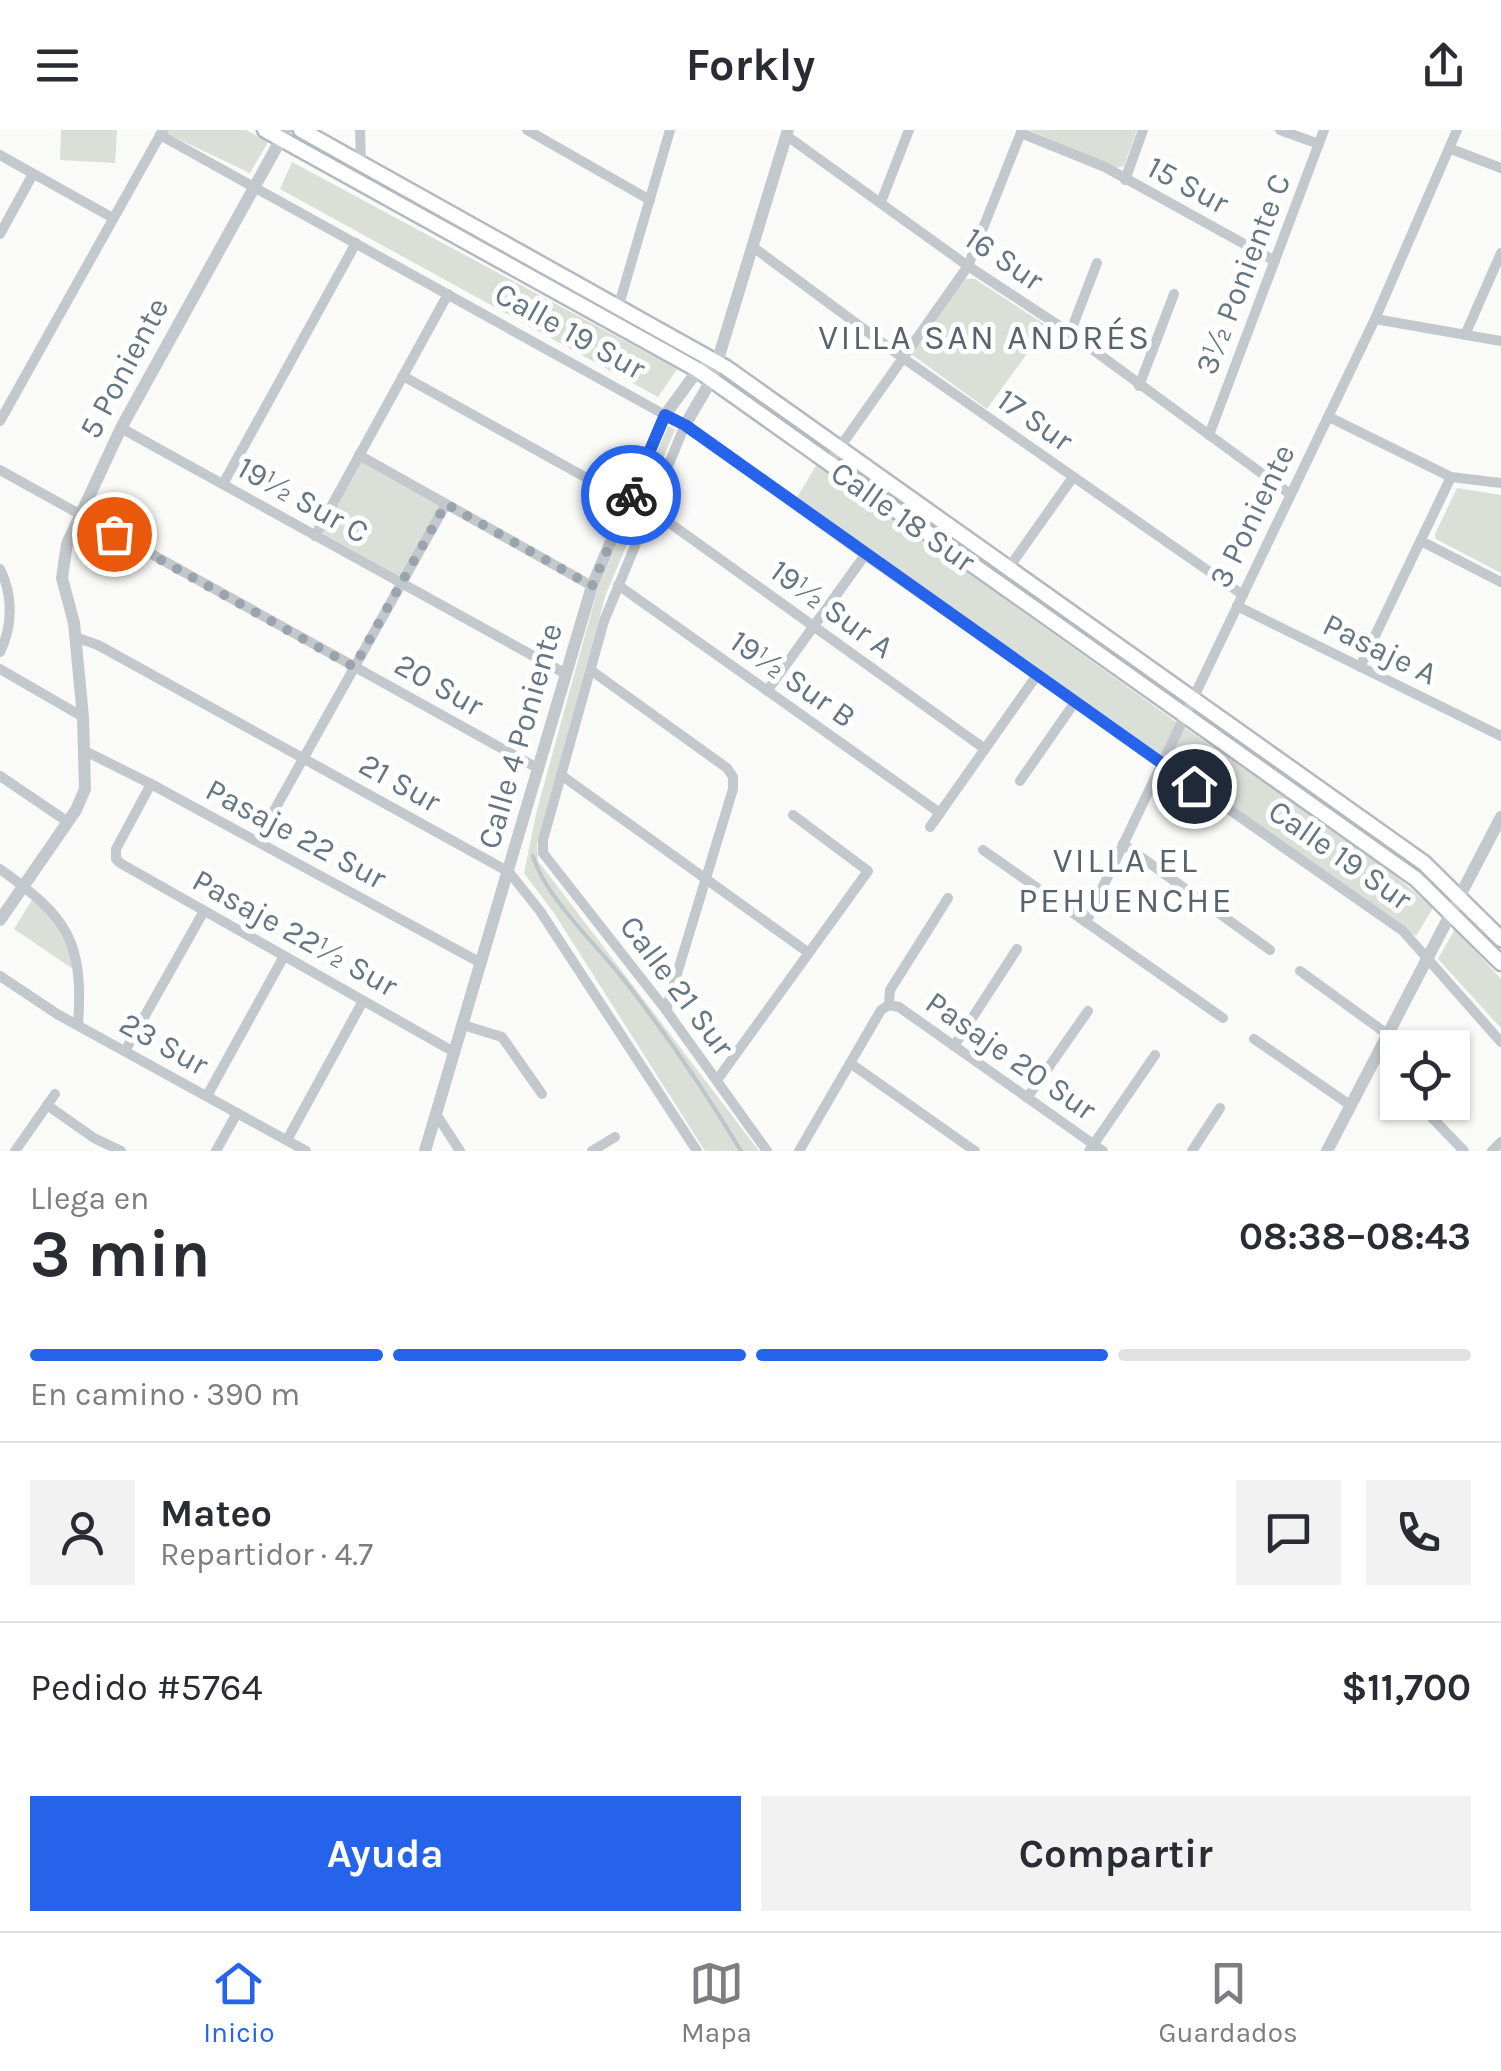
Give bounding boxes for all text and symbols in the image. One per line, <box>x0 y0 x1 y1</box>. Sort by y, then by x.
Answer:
icon: menu <box>30 38 85 93</box>
icon: share <box>1416 38 1471 93</box>
text: Forkly <box>686 39 815 91</box>
street label: 15 Sur <box>1141 148 1235 222</box>
street label: 3½ Poniente C <box>1188 168 1298 380</box>
street label: 16 Sur <box>958 219 1051 299</box>
street label: Calle 19 Sur <box>488 275 652 388</box>
street label: 5 Poniente <box>72 291 176 445</box>
district label: VILLA SAN ANDRÉS <box>818 317 1152 358</box>
street label: 17 Sur <box>990 381 1080 459</box>
street label: 3 Poniente <box>1201 438 1303 594</box>
courier <box>581 445 681 545</box>
street label: 19½ Sur C <box>231 449 375 551</box>
street label: Calle 18 Sur <box>824 454 982 580</box>
icon: bike <box>604 468 659 523</box>
pin <box>72 492 157 577</box>
icon: bag <box>87 507 142 562</box>
street label: 19½ Sur A <box>763 552 901 666</box>
street label: Pasaje A <box>1317 606 1443 692</box>
street label: Calle 4 Poniente <box>470 619 570 853</box>
street label: 19½ Sur B <box>723 622 863 736</box>
street label: 20 Sur <box>388 646 490 725</box>
pin <box>1152 744 1237 829</box>
street label: 21 Sur <box>353 746 447 820</box>
icon: home <box>1167 759 1222 814</box>
street label: Pasaje 22 Sur <box>200 771 393 897</box>
street label: Calle 19 Sur <box>1261 792 1419 918</box>
district label: VILLA EL PEHUENCHE <box>1018 840 1234 921</box>
street label: Pasaje 22½ Sur <box>186 861 404 1005</box>
street label: Calle 21 Sur <box>612 908 742 1064</box>
street label: Pasaje 20 Sur <box>919 984 1104 1129</box>
street label: 23 Sur <box>113 1005 215 1083</box>
map controls <box>1380 1030 1470 1120</box>
button: locate <box>1380 1030 1470 1120</box>
text: Llega en <box>30 1180 149 1217</box>
text: 08:38–08:43 <box>1239 1214 1471 1259</box>
text: 3 min <box>30 1216 210 1292</box>
text: En camino · 390 m <box>30 1376 300 1413</box>
button: person <box>30 1480 135 1585</box>
button: chat <box>1236 1480 1341 1585</box>
button: phone <box>1366 1480 1471 1585</box>
text: Mateo <box>160 1491 272 1536</box>
text: Repartidor · 4.7 <box>160 1536 373 1573</box>
text: Pedido #5764 <box>30 1665 263 1710</box>
text: $11,700 <box>1341 1665 1471 1710</box>
button: Ayuda <box>30 1796 741 1911</box>
button: Compartir <box>761 1796 1471 1911</box>
tab: Inicio <box>203 1956 274 2049</box>
tab: Mapa <box>681 1956 752 2049</box>
tab: Guardados <box>1159 1956 1298 2049</box>

